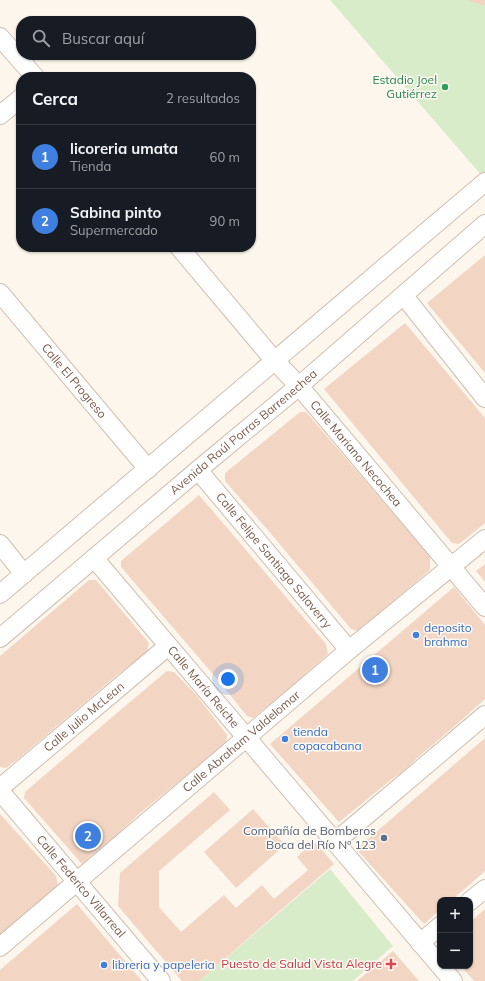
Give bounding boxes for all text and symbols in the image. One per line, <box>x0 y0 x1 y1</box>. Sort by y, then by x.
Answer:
search box <box>16 16 256 60</box>
icon: search <box>30 27 52 49</box>
text: Buscar aquí <box>62 29 144 48</box>
place label: Estadio Joel Gutiérrez <box>373 72 437 101</box>
marker: Estadio Joel Gutiérrez <box>440 82 450 92</box>
text: Cerca <box>32 88 78 109</box>
text: 2 resultados <box>166 90 240 106</box>
text: licoreria umata <box>70 139 178 158</box>
text: 1 <box>41 149 49 165</box>
text: 60 m <box>210 149 240 165</box>
text: Tienda <box>70 158 111 174</box>
text: Sabina pinto <box>70 203 161 222</box>
text: 2 <box>41 213 49 229</box>
text: 90 m <box>210 213 240 229</box>
text: Supermercado <box>70 222 158 238</box>
street label: Calle El Progreso <box>39 340 110 421</box>
street label: Avenida Raúl Porras Barrenechea <box>167 366 320 498</box>
street label: Calle Mariano Necochea <box>307 397 405 510</box>
street label: Calle Felipe Santiago Salaverry <box>213 489 336 631</box>
place label: deposito brahma <box>424 620 472 649</box>
marker: deposito brahma <box>411 630 421 640</box>
street label: Calle María Reiche <box>165 642 243 731</box>
pin: 1 <box>362 655 388 685</box>
your location <box>218 669 238 689</box>
street label: Calle Julio McLean <box>40 678 127 755</box>
street label: Calle Abraham Valdelomar <box>179 687 303 795</box>
place label: tienda copacabana <box>293 724 362 753</box>
marker: tienda copacabana <box>280 734 290 744</box>
pin: 2 <box>75 821 101 851</box>
place label: Compañía de Bomberos Boca del Río Nº 123 <box>243 823 376 852</box>
street label: Calle Federico Villarreal <box>33 832 129 940</box>
marker: Compañía de Bomberos Boca del Río Nº 123 <box>379 833 389 843</box>
map controls <box>437 897 473 969</box>
button: + <box>437 897 473 933</box>
button: − <box>437 933 473 969</box>
place label: Puesto de Salud Vista Alegre <box>221 956 382 971</box>
place label: libreria y papeleria <box>112 957 215 972</box>
marker: Puesto de Salud Vista Alegre <box>385 958 397 970</box>
marker: libreria y papeleria <box>99 960 109 970</box>

